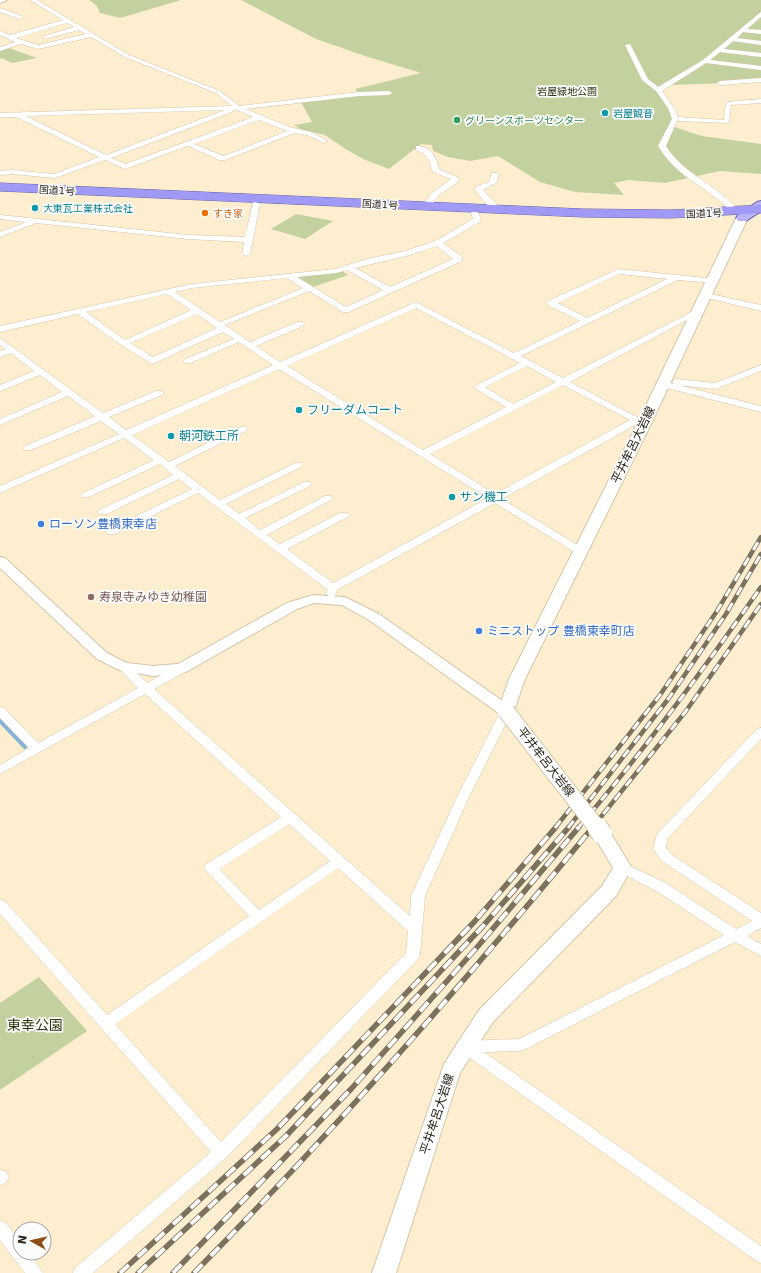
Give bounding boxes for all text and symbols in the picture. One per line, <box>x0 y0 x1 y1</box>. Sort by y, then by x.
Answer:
park label: 岩屋緑地公園 <box>537 86 597 97</box>
marker: 岩屋観音 <box>600 108 610 118</box>
place label: 岩屋観音 <box>613 108 653 119</box>
marker: グリーンスポーツセンター <box>452 115 462 125</box>
place label: グリーンスポーツセンター <box>465 115 584 126</box>
street label: 国道1号 <box>39 184 75 197</box>
street label: 国道1号 <box>362 198 398 211</box>
marker: 大東瓦工業株式会社 <box>30 203 40 213</box>
place label: 大東瓦工業株式会社 <box>43 203 133 214</box>
street label: 国道1号 <box>686 207 722 220</box>
marker: すき家 <box>200 208 210 218</box>
place label: すき家 <box>213 208 243 219</box>
place label: フリーダムコート <box>307 403 403 417</box>
street label: 平井牟呂大岩線 <box>608 404 658 486</box>
marker: フリーダムコート <box>294 405 304 415</box>
place label: 朝河鉄工所 <box>179 429 239 443</box>
marker: 朝河鉄工所 <box>166 431 176 441</box>
place label: サン機工 <box>460 490 508 504</box>
marker: サン機工 <box>447 492 457 502</box>
place label: ローソン豊橋東幸店 <box>49 517 157 531</box>
marker: ローソン豊橋東幸店 <box>36 519 46 529</box>
place label: 寿泉寺みゆき幼稚園 <box>99 590 207 604</box>
marker: 寿泉寺みゆき幼稚園 <box>86 592 96 602</box>
place label: ミニストップ 豊橋東幸町店 <box>487 624 635 638</box>
marker: ミニストップ 豊橋東幸町店 <box>474 626 484 636</box>
street label: 平井牟呂大岩線 <box>515 725 577 799</box>
park label: 東幸公園 <box>7 1017 63 1033</box>
street label: 平井牟呂大岩線 <box>417 1072 457 1156</box>
north arrow <box>12 1221 52 1261</box>
text: N <box>16 1234 30 1245</box>

